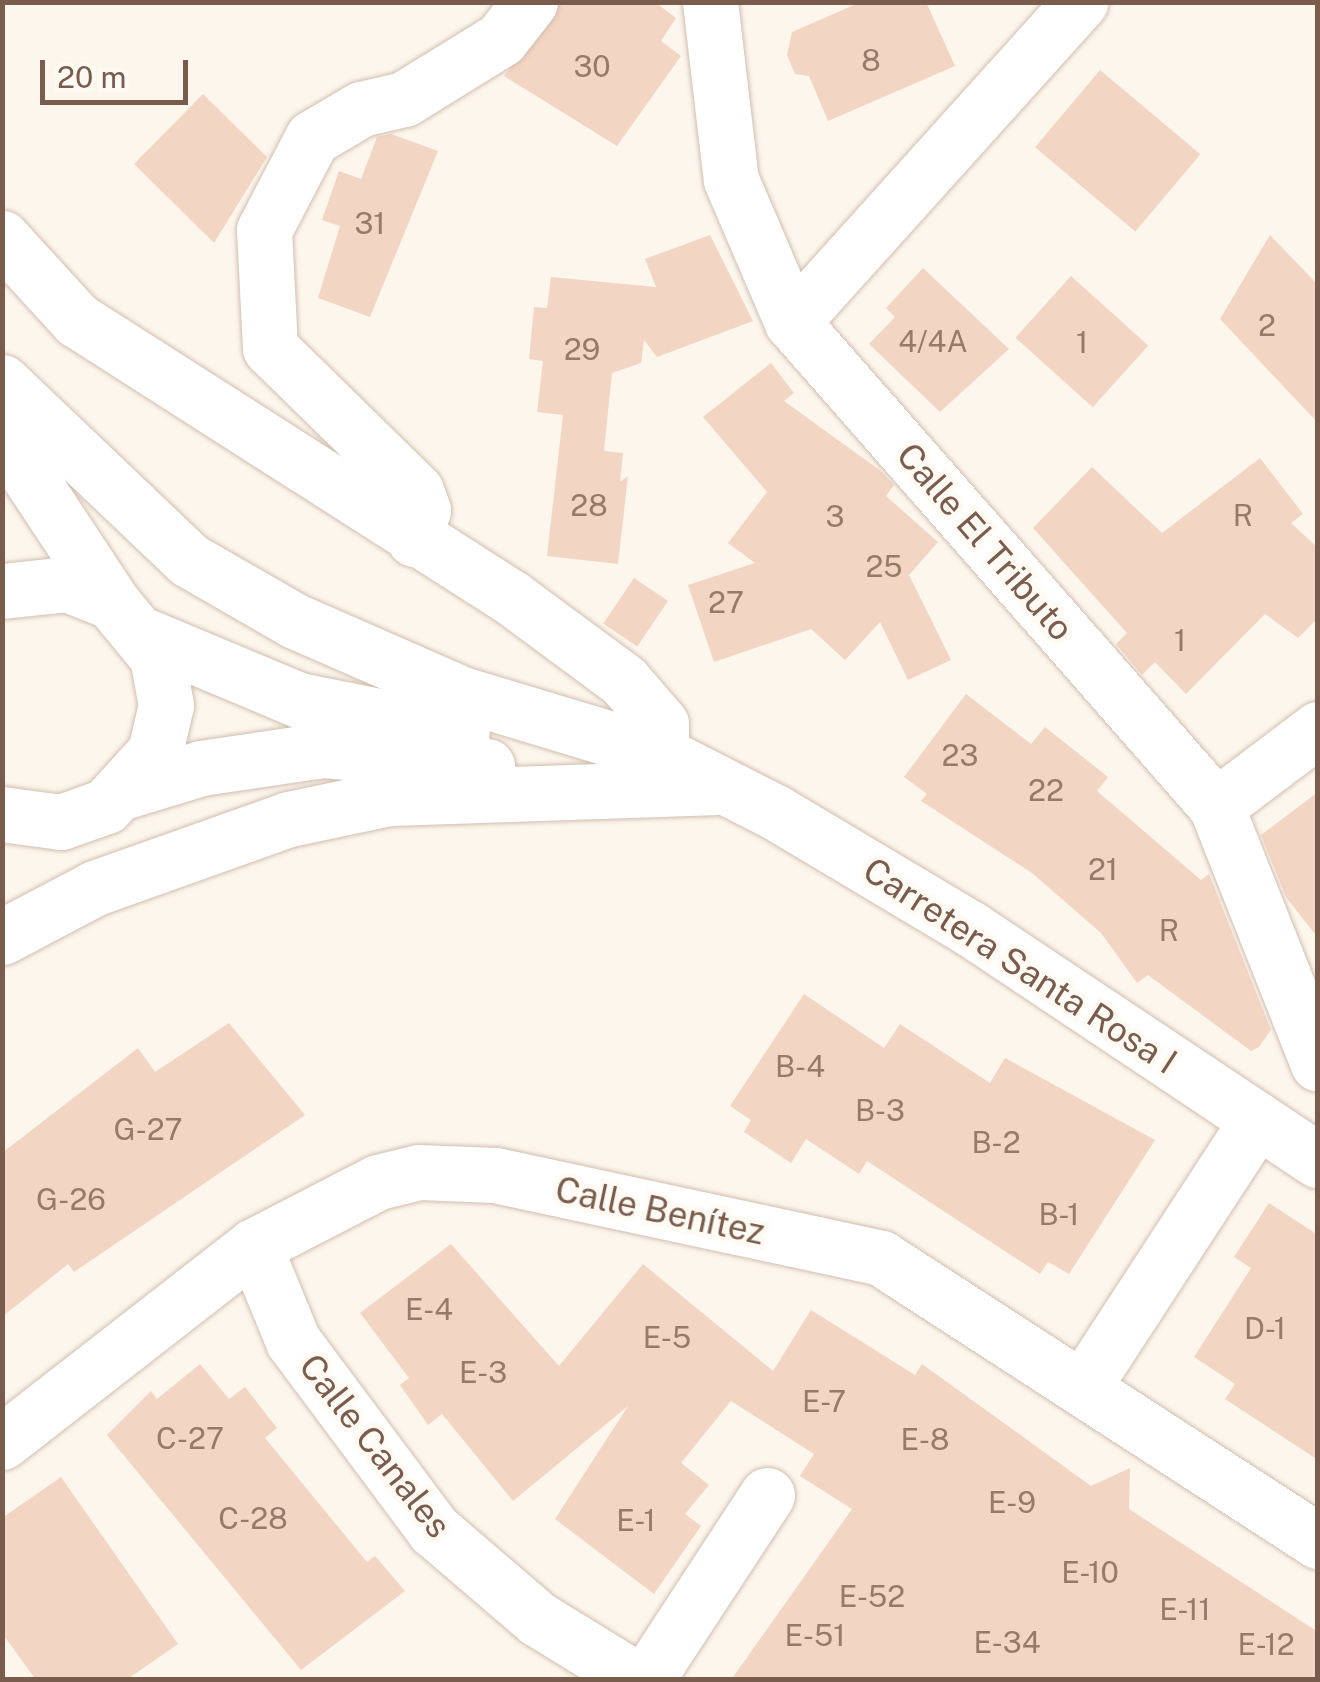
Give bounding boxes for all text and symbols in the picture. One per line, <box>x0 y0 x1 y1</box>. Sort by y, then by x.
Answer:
scale bar <box>45 40 192 102</box>
house number: 8 <box>861 42 881 78</box>
house number: 30 <box>573 48 611 84</box>
text: 20 m <box>57 59 126 95</box>
house number: 31 <box>354 205 386 241</box>
house number: 2 <box>1258 307 1276 343</box>
house number: 4/4A <box>898 323 968 359</box>
house number: 1 <box>1076 324 1088 360</box>
house number: 29 <box>564 331 600 367</box>
street label: Calle El Tributo <box>888 435 1082 649</box>
house number: 28 <box>570 487 608 523</box>
house number: R <box>1233 497 1253 533</box>
house number: 3 <box>826 498 844 534</box>
house number: 25 <box>865 548 903 584</box>
house number: 27 <box>708 584 744 620</box>
house number: 1 <box>1174 622 1186 658</box>
house number: 23 <box>942 737 978 773</box>
house number: 22 <box>1028 772 1064 808</box>
street label: Carretera Santa Rosa I <box>856 849 1184 1083</box>
house number: 21 <box>1088 851 1118 887</box>
house number: R <box>1159 912 1179 948</box>
house number: B-4 <box>775 1048 825 1084</box>
house number: B-3 <box>855 1092 905 1128</box>
house number: G-27 <box>113 1111 183 1147</box>
house number: B-2 <box>971 1124 1021 1160</box>
street label: Calle Benítez <box>552 1168 768 1254</box>
house number: G-26 <box>36 1181 106 1217</box>
house number: B-1 <box>1038 1196 1080 1232</box>
house number: E-4 <box>405 1291 453 1327</box>
house number: D-1 <box>1244 1310 1286 1346</box>
house number: E-5 <box>643 1319 691 1355</box>
street label: Calle Canales <box>290 1346 460 1546</box>
house number: E-3 <box>459 1354 507 1390</box>
house number: E-7 <box>802 1383 846 1419</box>
house number: C-27 <box>156 1420 224 1456</box>
house number: E-8 <box>901 1421 949 1457</box>
house number: E-9 <box>988 1484 1036 1520</box>
house number: C-28 <box>218 1500 288 1536</box>
house number: E-1 <box>616 1502 656 1538</box>
house number: E-10 <box>1061 1554 1119 1590</box>
house number: E-52 <box>839 1578 905 1614</box>
house number: E-11 <box>1159 1591 1211 1627</box>
house number: E-51 <box>785 1617 845 1653</box>
house number: E-34 <box>973 1624 1041 1660</box>
house number: E-12 <box>1237 1626 1295 1662</box>

